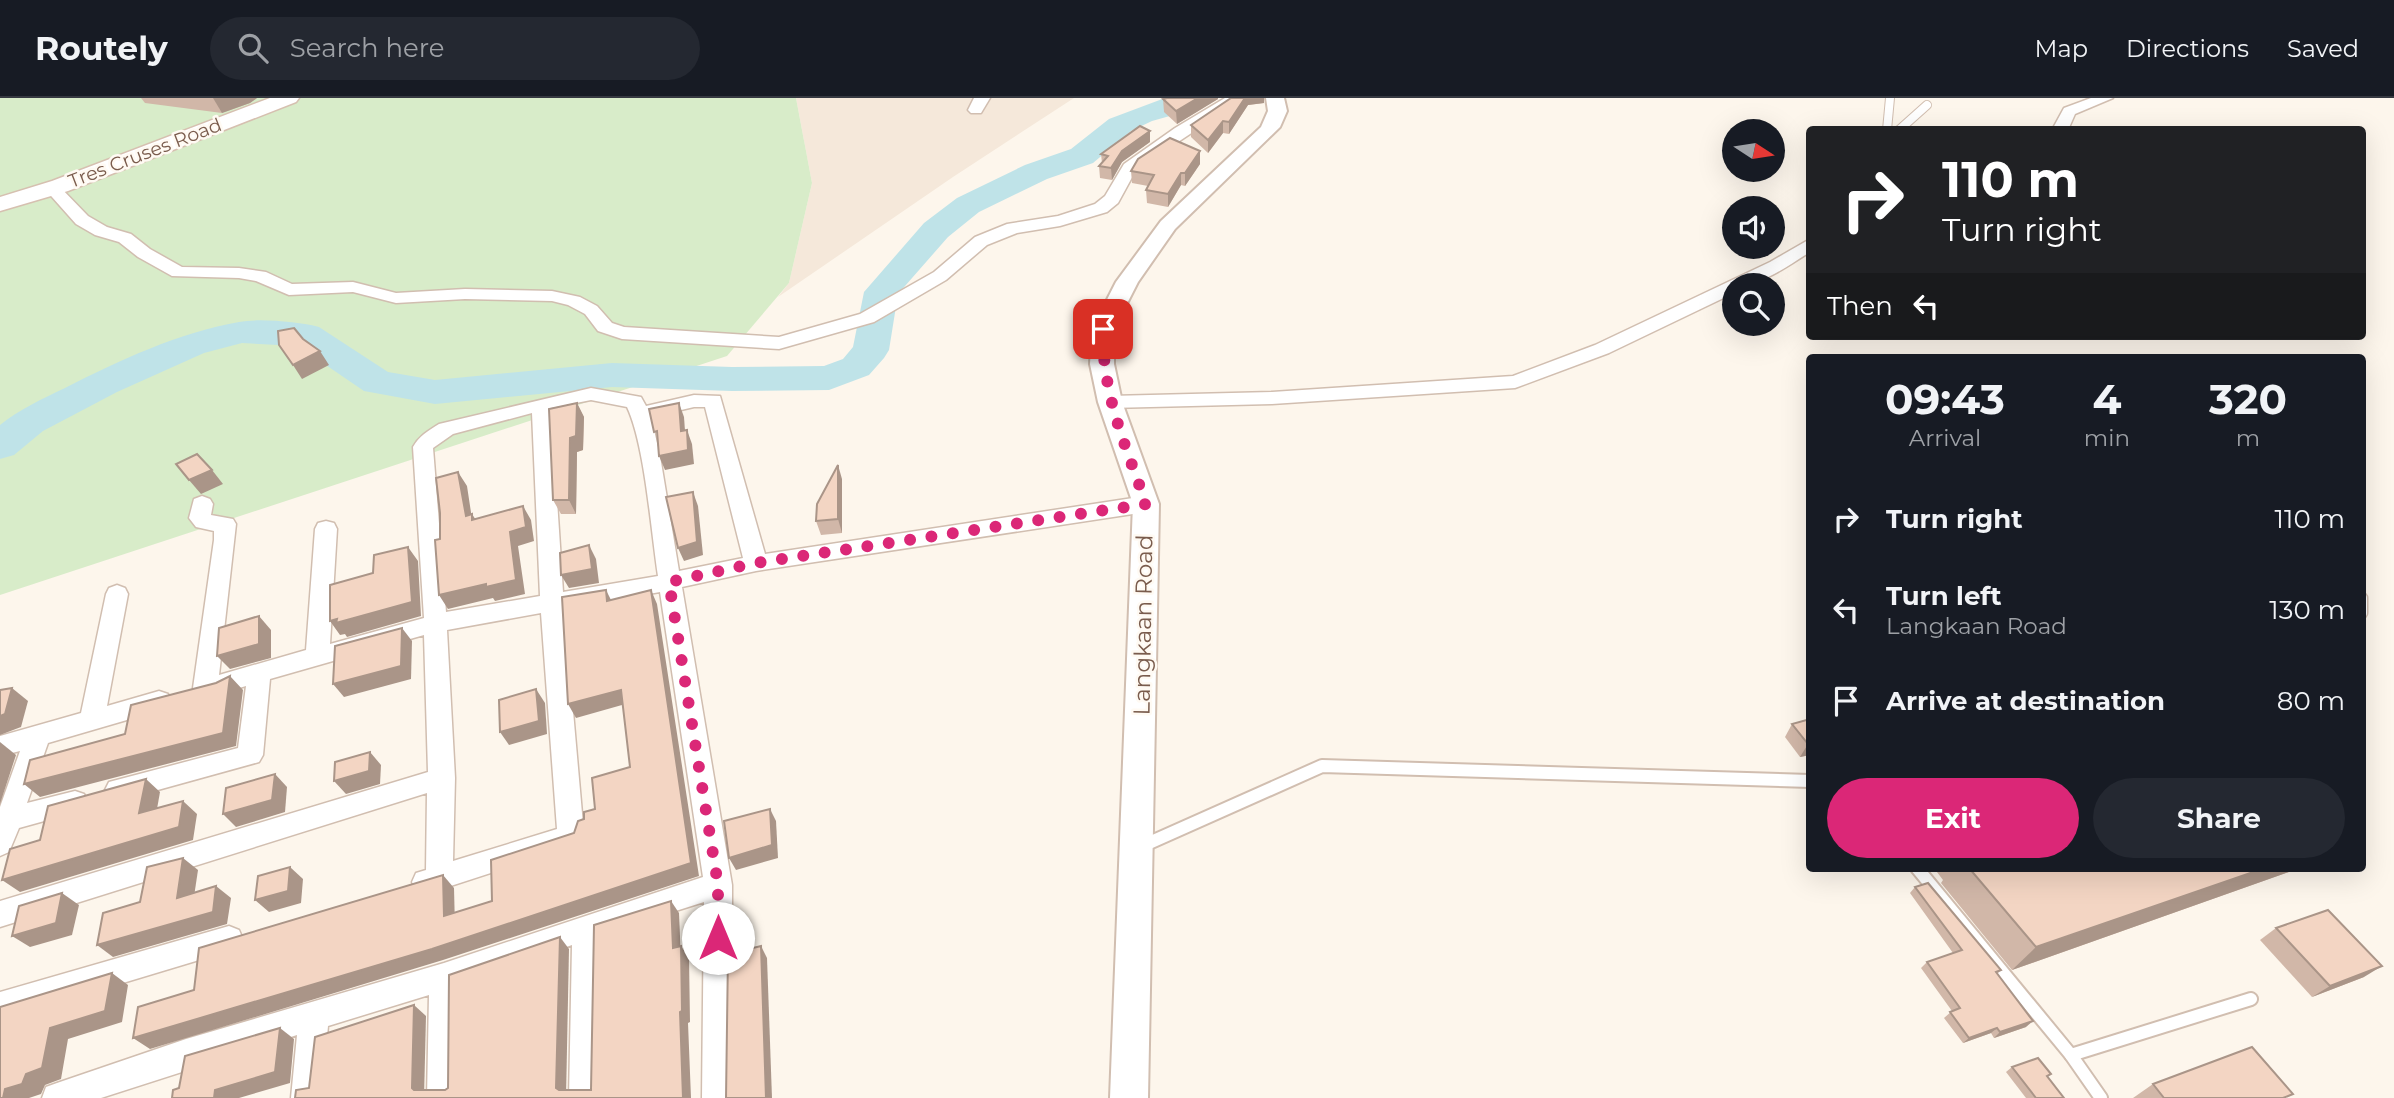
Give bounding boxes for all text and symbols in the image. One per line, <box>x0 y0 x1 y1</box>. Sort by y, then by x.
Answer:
search box <box>210 17 700 80</box>
text: Routely <box>35 28 168 68</box>
icon: search <box>234 29 272 67</box>
text: Search here <box>290 32 445 64</box>
text: Map <box>2035 34 2088 63</box>
text: Directions <box>2126 34 2249 63</box>
text: Saved <box>2287 34 2359 63</box>
street label: Tres Cruses Road <box>65 113 225 193</box>
north arrow <box>1722 119 1785 182</box>
map controls <box>1722 119 1785 336</box>
text: 110 m <box>1942 150 2079 209</box>
icon: right <box>1827 154 1918 245</box>
button: sound <box>1722 196 1785 259</box>
text: Turn right <box>1942 210 2102 249</box>
button: search <box>1722 273 1785 336</box>
icon: left <box>1907 287 1945 325</box>
text: Then <box>1827 290 1893 322</box>
pin <box>1073 299 1133 359</box>
icon: arrive <box>1084 310 1122 348</box>
text: 09:43 <box>1885 373 2005 425</box>
text: 4 <box>2092 373 2121 425</box>
text: 320 <box>2209 373 2287 425</box>
text: Arrival <box>1909 424 1981 452</box>
text: min <box>2084 424 2130 452</box>
text: m <box>2236 424 2260 452</box>
icon: right <box>1827 500 1865 538</box>
text: Turn right <box>1886 503 2022 535</box>
text: 110 m <box>2275 503 2345 535</box>
street label: Langkaan Road <box>1127 534 1159 716</box>
text: Turn left <box>1886 580 2002 612</box>
icon: left <box>1827 591 1865 629</box>
text: 130 m <box>2269 594 2345 626</box>
text: Langkaan Road <box>1886 612 2067 640</box>
icon: arrive <box>1827 682 1865 720</box>
text: Arrive at destination <box>1886 685 2165 717</box>
text: 80 m <box>2277 685 2345 717</box>
button: Exit <box>1827 778 2079 858</box>
button: Share <box>2093 778 2345 858</box>
position arrow <box>681 901 755 975</box>

